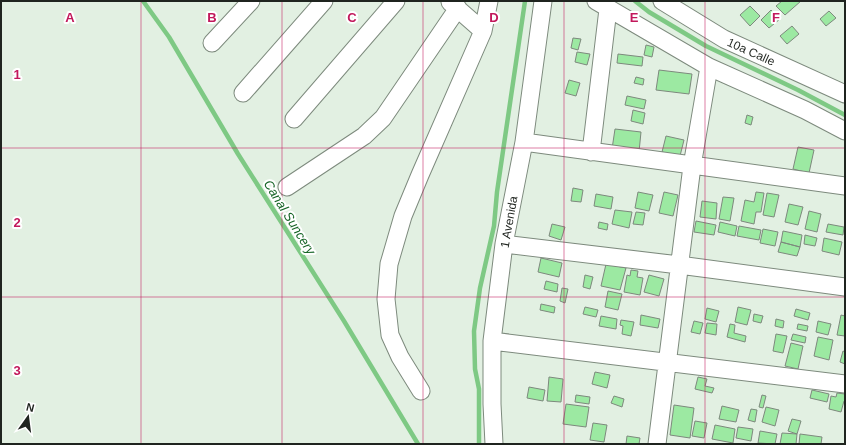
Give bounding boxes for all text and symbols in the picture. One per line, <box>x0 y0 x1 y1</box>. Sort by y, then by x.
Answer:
text: A <box>65 10 75 25</box>
text: B <box>207 10 217 25</box>
text: C <box>347 10 357 25</box>
text: D <box>489 10 499 25</box>
text: E <box>630 10 639 25</box>
text: F <box>772 10 780 25</box>
street label: 10a Calle <box>725 35 777 69</box>
text: 1 <box>13 67 21 82</box>
water label: Canal Suncery <box>261 177 319 259</box>
street label: 1 Avenida <box>498 195 521 249</box>
text: 2 <box>13 215 21 230</box>
text: 3 <box>13 363 21 378</box>
north arrow <box>8 397 48 437</box>
text: N <box>25 401 36 414</box>

